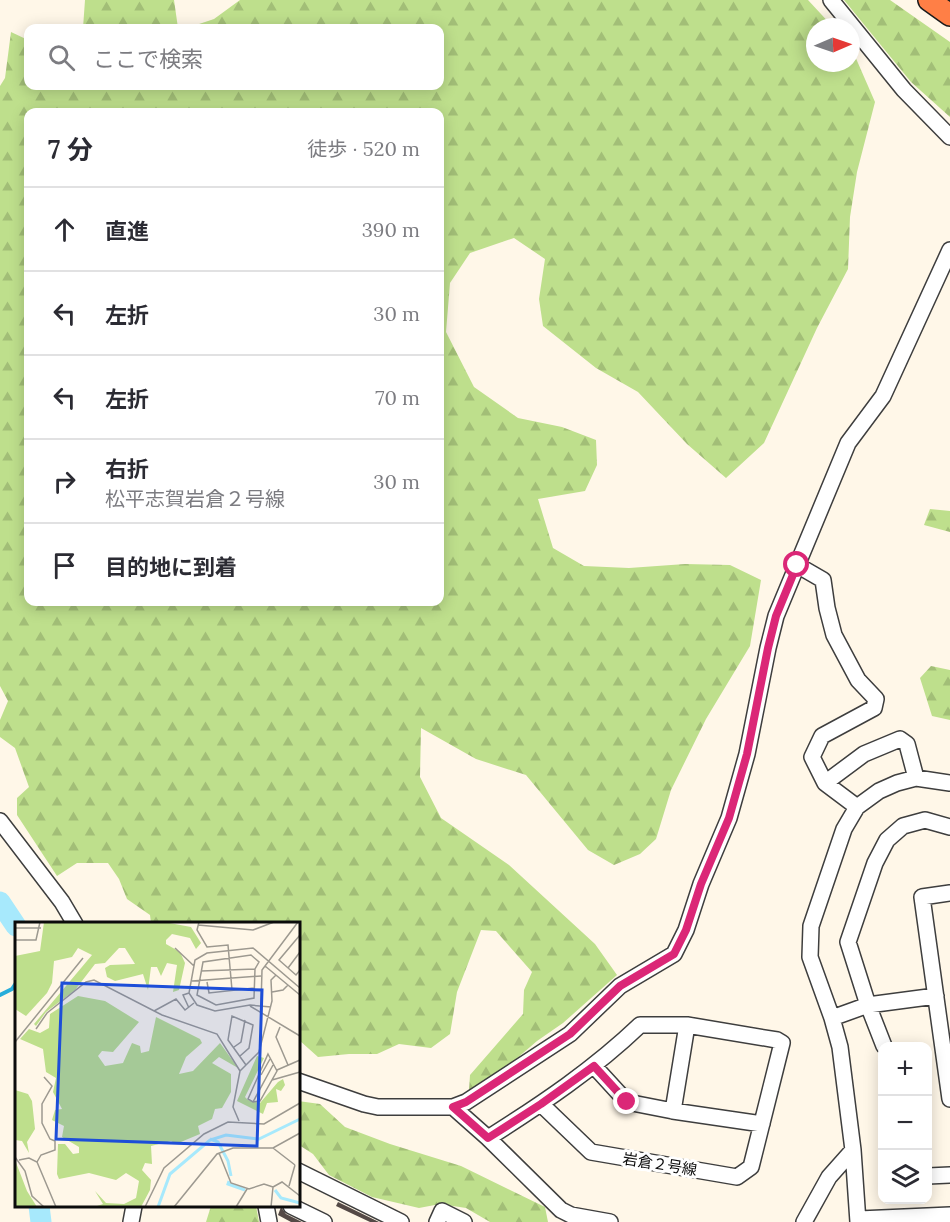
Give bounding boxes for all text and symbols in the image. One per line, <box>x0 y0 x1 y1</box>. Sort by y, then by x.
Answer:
north arrow <box>806 18 860 72</box>
search box <box>24 24 444 90</box>
icon: search <box>45 41 78 74</box>
text: ここで検索 <box>93 45 203 73</box>
text: 7 分 <box>48 133 93 166</box>
text: 徒歩 · 520 m <box>307 136 420 161</box>
icon: ahead <box>48 213 81 246</box>
text: 直進 <box>105 217 149 245</box>
text: 390 m <box>362 217 420 242</box>
icon: left <box>48 297 81 330</box>
text: 左折 <box>105 301 149 329</box>
text: 30 m <box>373 301 420 326</box>
icon: left <box>48 381 81 414</box>
text: 左折 <box>105 385 149 413</box>
text: 70 m <box>375 385 420 410</box>
text: 右折 <box>105 455 149 483</box>
icon: right <box>48 465 81 498</box>
text: 30 m <box>373 469 420 494</box>
text: 松平志賀岩倉２号線 <box>105 486 285 511</box>
icon: arrive <box>48 549 81 582</box>
route start <box>783 551 809 577</box>
text: 目的地に到着 <box>105 553 237 581</box>
inset map <box>15 922 300 1207</box>
map controls <box>878 1042 932 1204</box>
button: + <box>878 1042 932 1096</box>
route end <box>613 1088 639 1114</box>
button: − <box>878 1096 932 1150</box>
street label: 岩倉２号線 <box>621 1149 699 1179</box>
button: layers <box>878 1150 932 1204</box>

